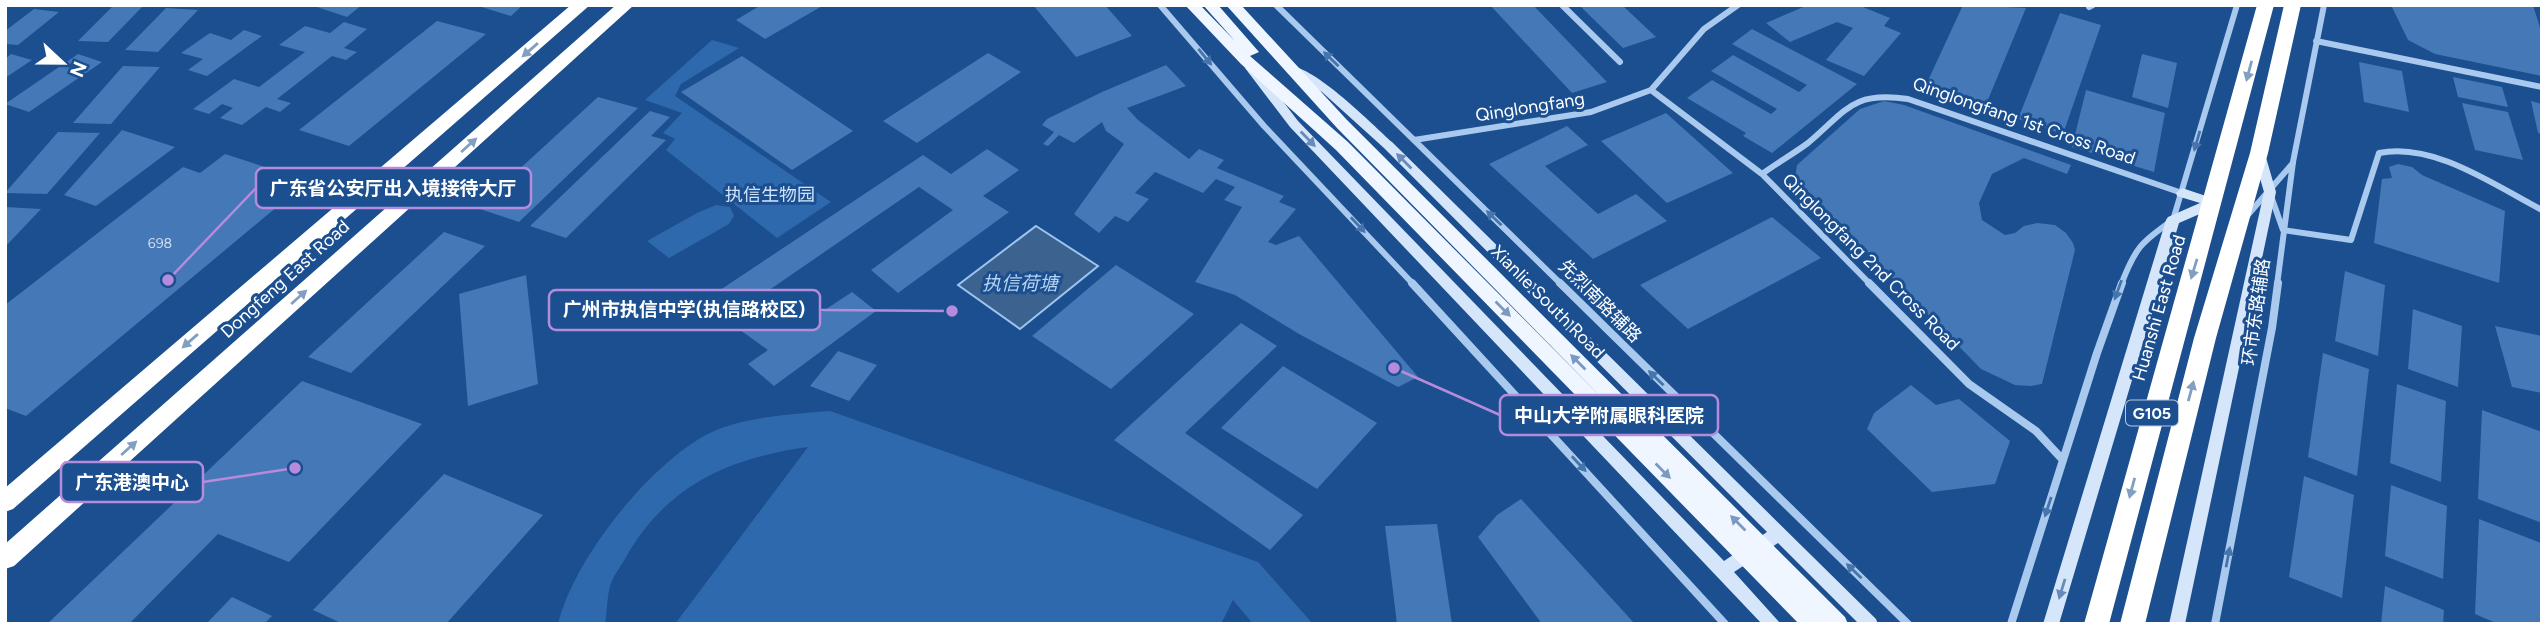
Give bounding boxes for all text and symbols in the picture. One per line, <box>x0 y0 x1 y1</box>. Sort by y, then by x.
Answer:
north arrow <box>28 28 98 98</box>
one-way arrow <box>521 42 539 58</box>
one-way arrow <box>1197 48 1212 66</box>
one-way arrow <box>1323 52 1340 68</box>
text: N <box>65 58 92 80</box>
one-way arrow <box>2243 61 2253 82</box>
street label: Qinglongfang 1st Cross Road <box>1910 73 2138 169</box>
street label: Qinglongfang <box>1474 88 1586 126</box>
one-way arrow <box>1300 130 1317 147</box>
one-way arrow <box>2191 131 2201 152</box>
one-way arrow <box>460 138 477 154</box>
one-way arrow <box>1396 153 1412 169</box>
callout: 广东省公安厅出入境接待大厅 <box>256 168 531 208</box>
street label: Qinglongfang 2nd Cross Road <box>1778 169 1964 355</box>
text: 广东省公安厅出入境接待大厅 <box>269 177 517 200</box>
park label: 执信生物园 <box>725 184 815 206</box>
one-way arrow <box>1486 211 1503 227</box>
street label: Dongfeng East Road <box>216 215 354 343</box>
one-way arrow <box>1350 216 1366 233</box>
street label: Huanshi East Road <box>2128 233 2190 383</box>
house number: 698 <box>148 235 172 252</box>
street label: Xianlie South Road <box>1487 241 1609 363</box>
street label: 先烈南路辅路 <box>1554 255 1646 347</box>
street label: 环市东路辅路 <box>2238 257 2274 367</box>
one-way arrow <box>2189 258 2199 279</box>
water label: 执信荷塘 <box>982 272 1061 295</box>
one-way arrow <box>2112 280 2123 301</box>
one-way arrow <box>290 289 308 305</box>
callout: 广州市执信中学(执信路校区) <box>549 290 820 330</box>
text: 广州市执信中学(执信路校区) <box>563 298 805 321</box>
one-way arrow <box>1495 300 1511 317</box>
one-way arrow <box>181 333 199 349</box>
one-way arrow <box>1570 354 1587 370</box>
one-way arrow <box>1648 370 1665 386</box>
one-way arrow <box>2186 380 2197 402</box>
callout: 中山大学附属眼科医院 <box>1500 395 1718 435</box>
road number: G105 <box>2126 400 2178 426</box>
text: 中山大学附属眼科医院 <box>1514 404 1704 427</box>
one-way arrow <box>120 440 138 456</box>
one-way arrow <box>1570 455 1586 472</box>
callout: 广东港澳中心 <box>61 462 203 502</box>
one-way arrow <box>1655 463 1671 479</box>
text: 广东港澳中心 <box>75 471 189 494</box>
one-way arrow <box>2127 477 2137 498</box>
one-way arrow <box>2042 496 2053 517</box>
one-way arrow <box>1731 515 1747 532</box>
one-way arrow <box>2223 546 2234 568</box>
one-way arrow <box>1846 563 1862 579</box>
one-way arrow <box>2056 579 2066 600</box>

